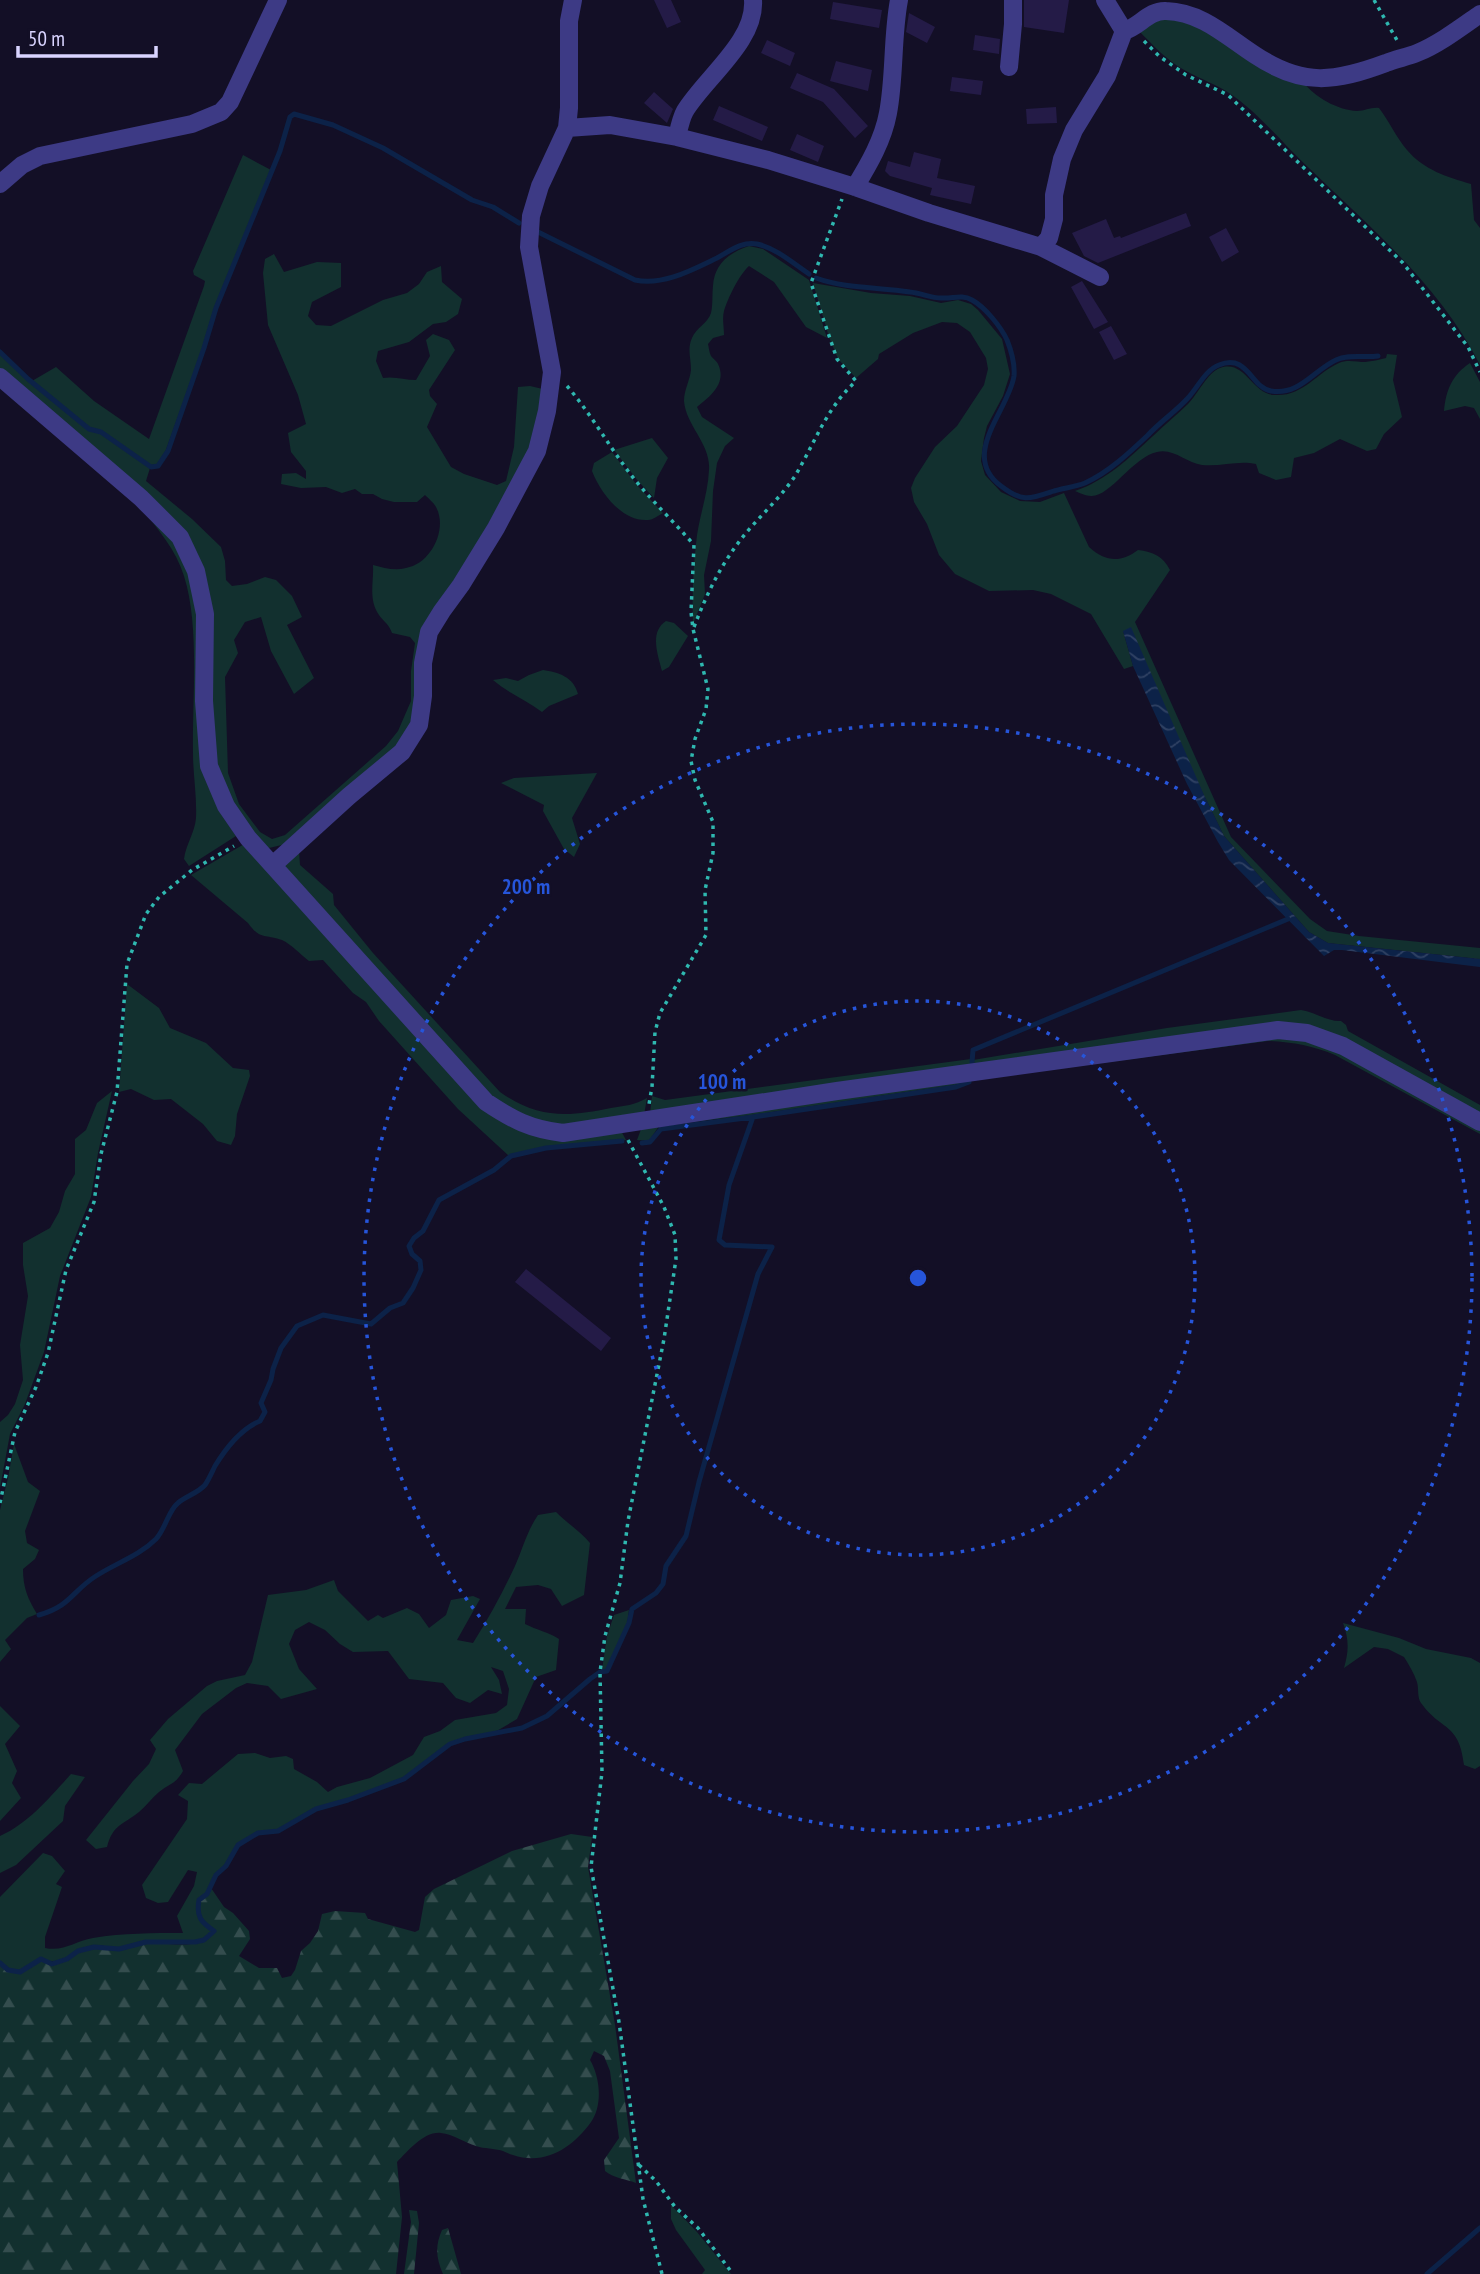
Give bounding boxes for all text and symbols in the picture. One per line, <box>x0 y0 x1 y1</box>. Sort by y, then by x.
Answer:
scale bar <box>18 14 156 58</box>
text: 50 m <box>28 25 65 52</box>
text: 200 m <box>502 873 550 900</box>
text: 100 m <box>698 1068 746 1095</box>
centre of rings <box>906 1266 930 1290</box>

